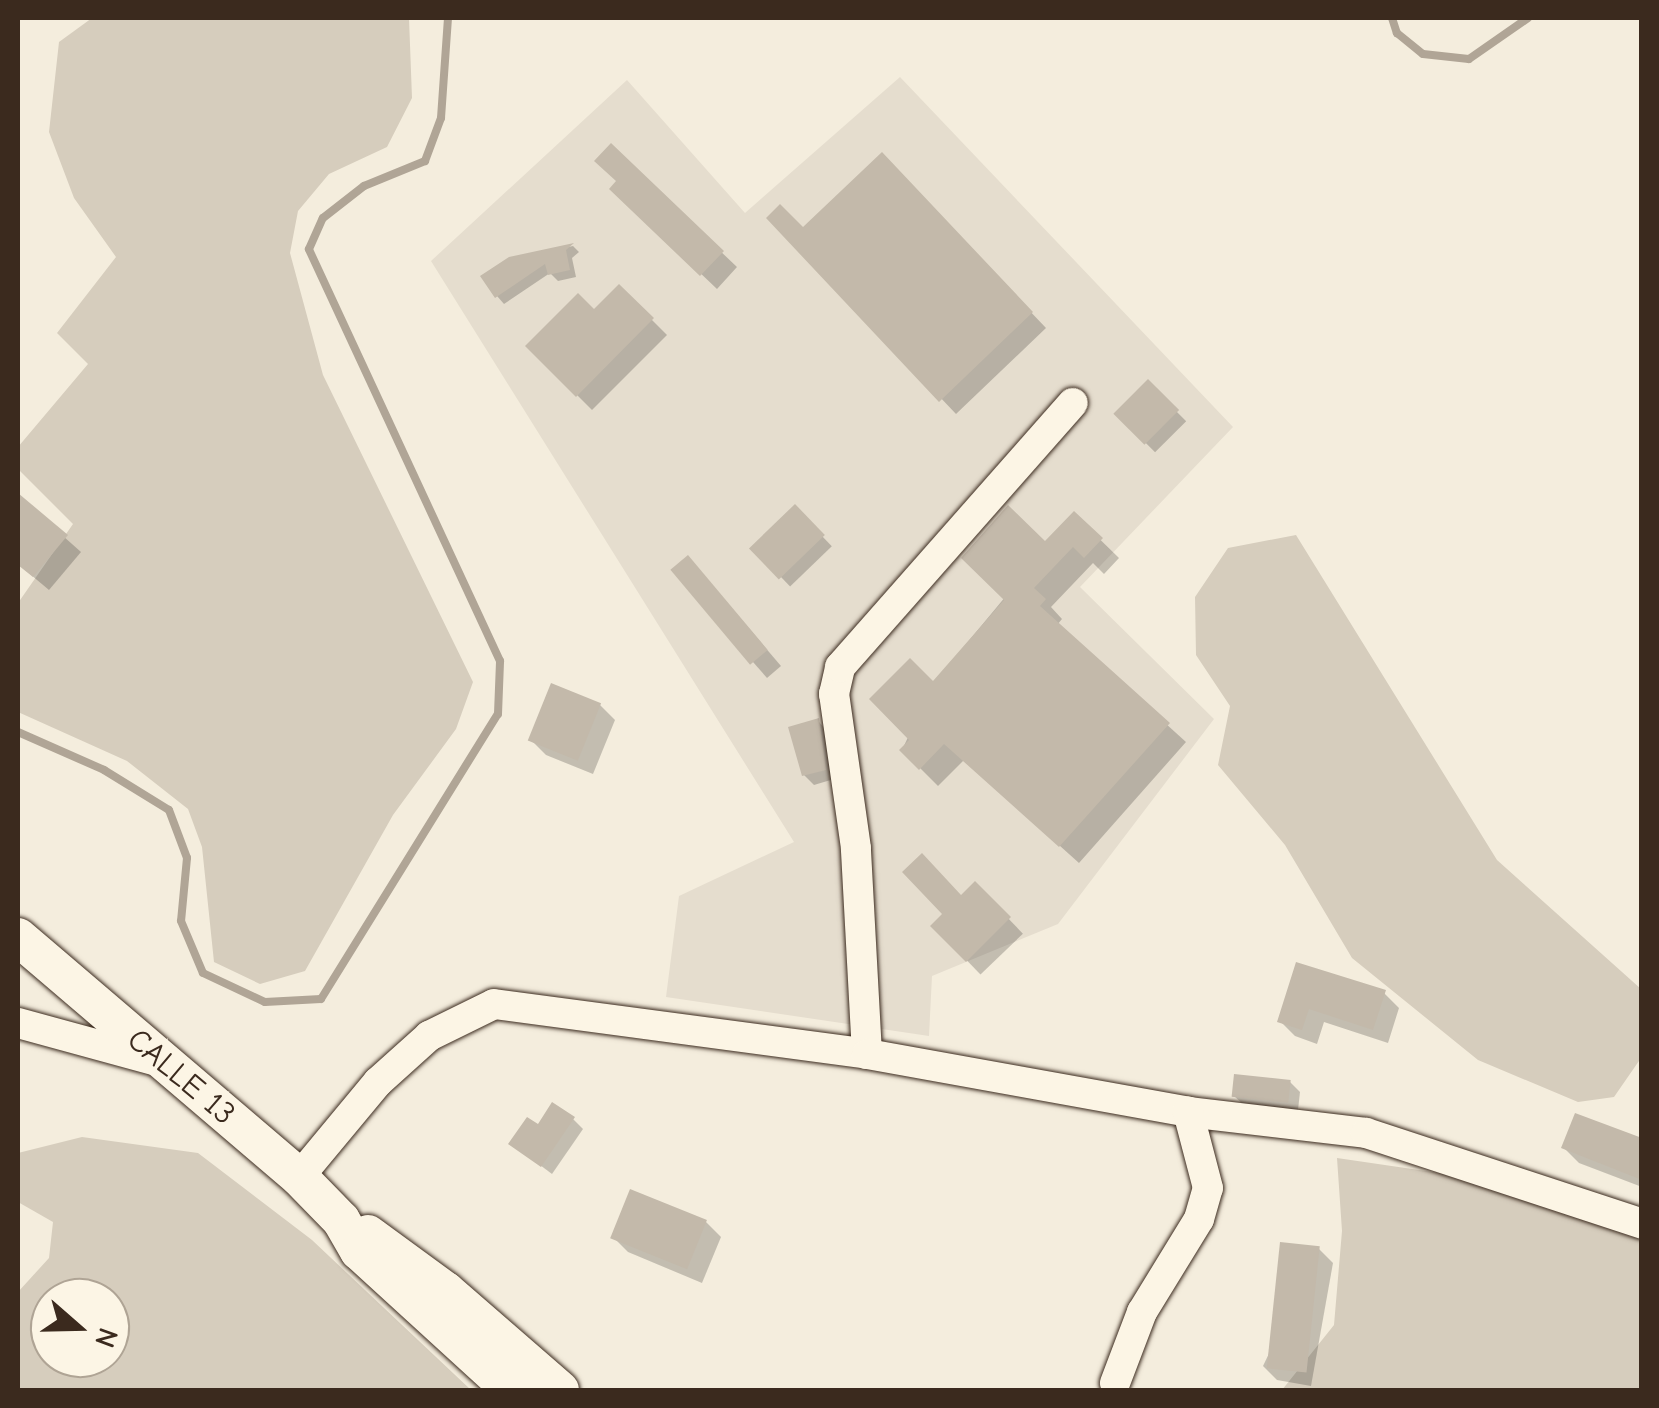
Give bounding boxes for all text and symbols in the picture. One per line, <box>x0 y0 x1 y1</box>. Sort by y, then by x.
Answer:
street label: CALLE 13 <box>119 1021 243 1133</box>
north arrow <box>30 1278 130 1378</box>
text: N <box>88 1324 124 1352</box>

